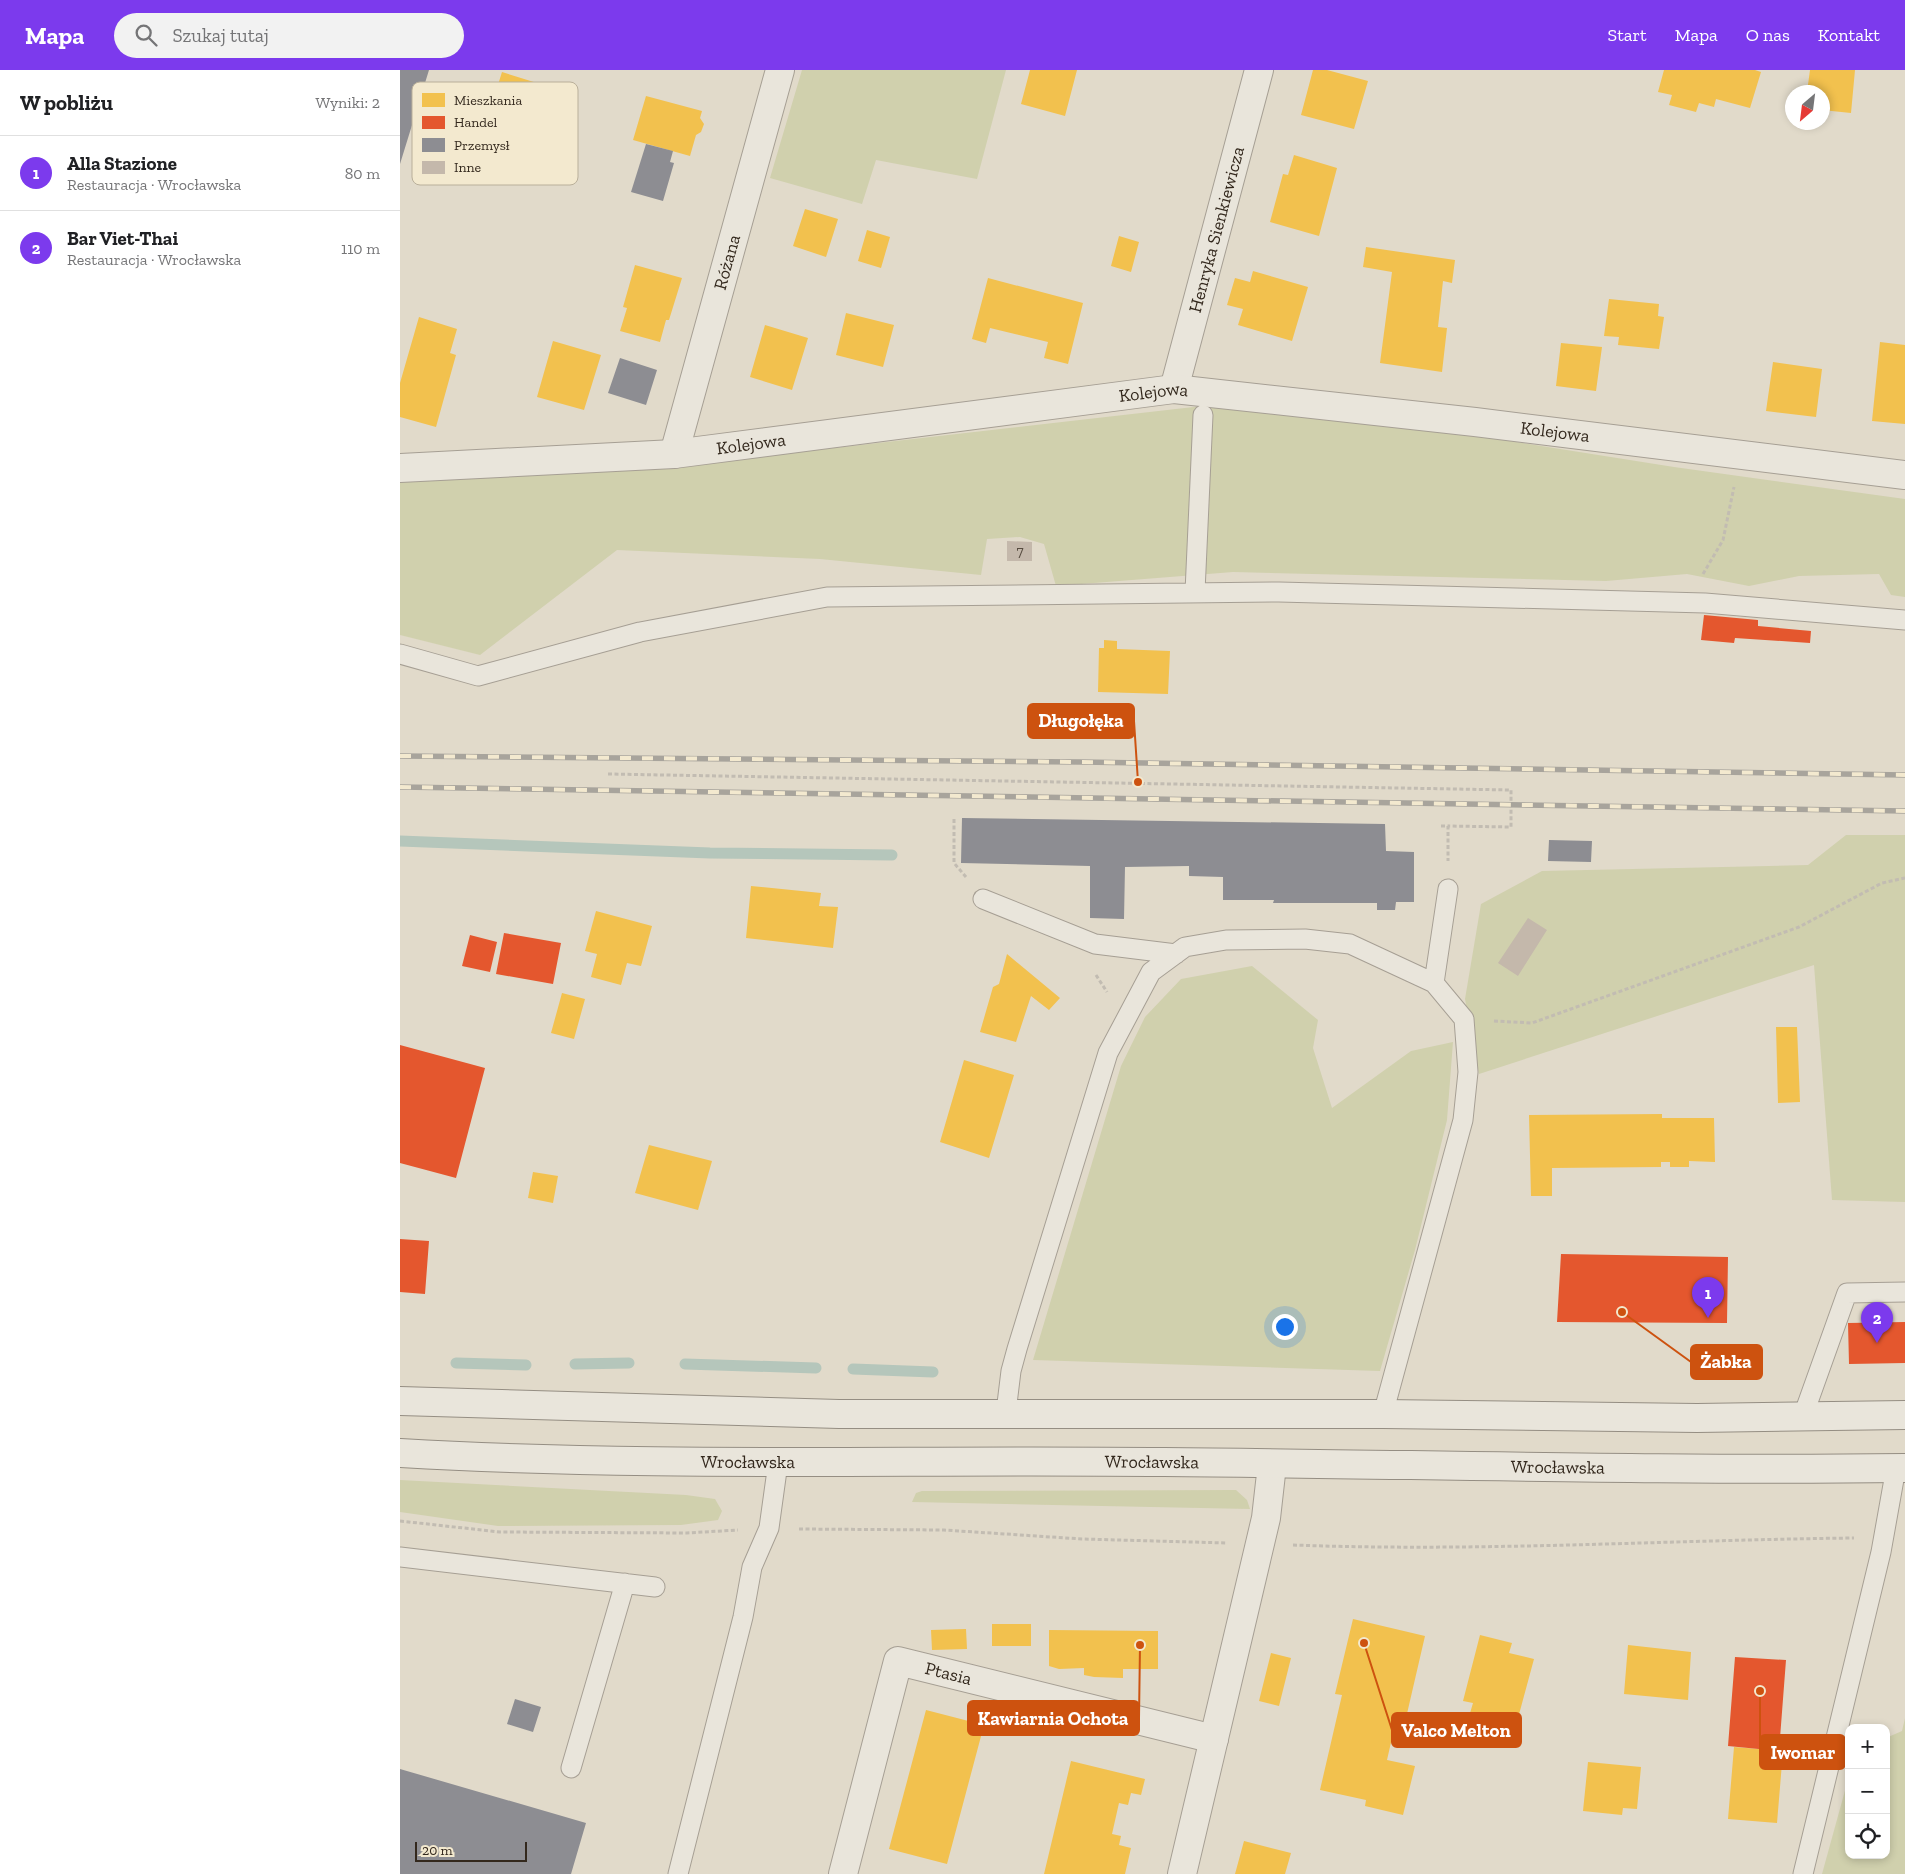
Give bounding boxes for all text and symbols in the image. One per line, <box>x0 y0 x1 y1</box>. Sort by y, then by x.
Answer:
search box <box>114 13 464 58</box>
text: Mapa <box>25 21 84 50</box>
icon: search <box>132 21 160 49</box>
text: Szukaj tutaj <box>172 24 269 47</box>
text: Start <box>1608 24 1647 46</box>
text: Mapa <box>1675 24 1718 46</box>
text: O nas <box>1746 24 1790 46</box>
text: Kontakt <box>1818 24 1880 46</box>
legend <box>412 82 578 185</box>
north arrow <box>1785 85 1830 130</box>
text: W pobliżu <box>20 90 113 115</box>
text: Mieszkania <box>454 92 522 109</box>
text: Wyniki: 2 <box>316 93 380 112</box>
text: Handel <box>454 114 497 131</box>
text: Przemysł <box>454 137 510 154</box>
street label: Henryka Sienkiewicza <box>1184 144 1249 315</box>
text: Alla Stazione <box>67 152 177 175</box>
text: Inne <box>454 159 482 176</box>
text: 1 <box>33 164 39 183</box>
text: 80 m <box>345 164 380 183</box>
text: Restauracja · Wrocławska <box>67 175 241 194</box>
text: Bar Viet-Thai <box>67 227 178 250</box>
street label: Różana <box>709 232 745 292</box>
text: 2 <box>32 239 40 258</box>
text: 110 m <box>341 239 380 258</box>
text: Restauracja · Wrocławska <box>67 250 241 269</box>
street label: Kolejowa <box>1118 377 1190 407</box>
street label: Kolejowa <box>1519 417 1591 447</box>
street label: Kolejowa <box>715 429 787 459</box>
house number: 7 <box>1016 542 1024 560</box>
callout: Długołęka <box>1028 704 1134 738</box>
text: Długołęka <box>1038 709 1124 732</box>
pin: 1 <box>1692 1277 1724 1318</box>
pin: 2 <box>1861 1302 1893 1343</box>
your location <box>1272 1314 1298 1340</box>
callout: Żabka <box>1691 1345 1762 1379</box>
text: Żabka <box>1700 1350 1752 1373</box>
street label: Wrocławska <box>1105 1450 1199 1473</box>
street label: Wrocławska <box>701 1451 795 1473</box>
street label: Wrocławska <box>1511 1456 1605 1479</box>
street label: Ptasia <box>923 1657 974 1690</box>
callout: Kawiarnia Ochota <box>968 1701 1139 1735</box>
text: Kawiarnia Ochota <box>978 1707 1129 1730</box>
callout: Valco Melton <box>1392 1713 1521 1747</box>
text: Valco Melton <box>1401 1719 1511 1742</box>
map controls <box>1845 1724 1890 1859</box>
button: + <box>1845 1724 1890 1769</box>
callout: Iwomar <box>1760 1735 1845 1769</box>
text: Iwomar <box>1771 1741 1836 1764</box>
button: − <box>1845 1769 1890 1814</box>
button: locate <box>1845 1814 1890 1859</box>
scale bar <box>415 1839 528 1862</box>
text: 20 m <box>422 1842 453 1859</box>

